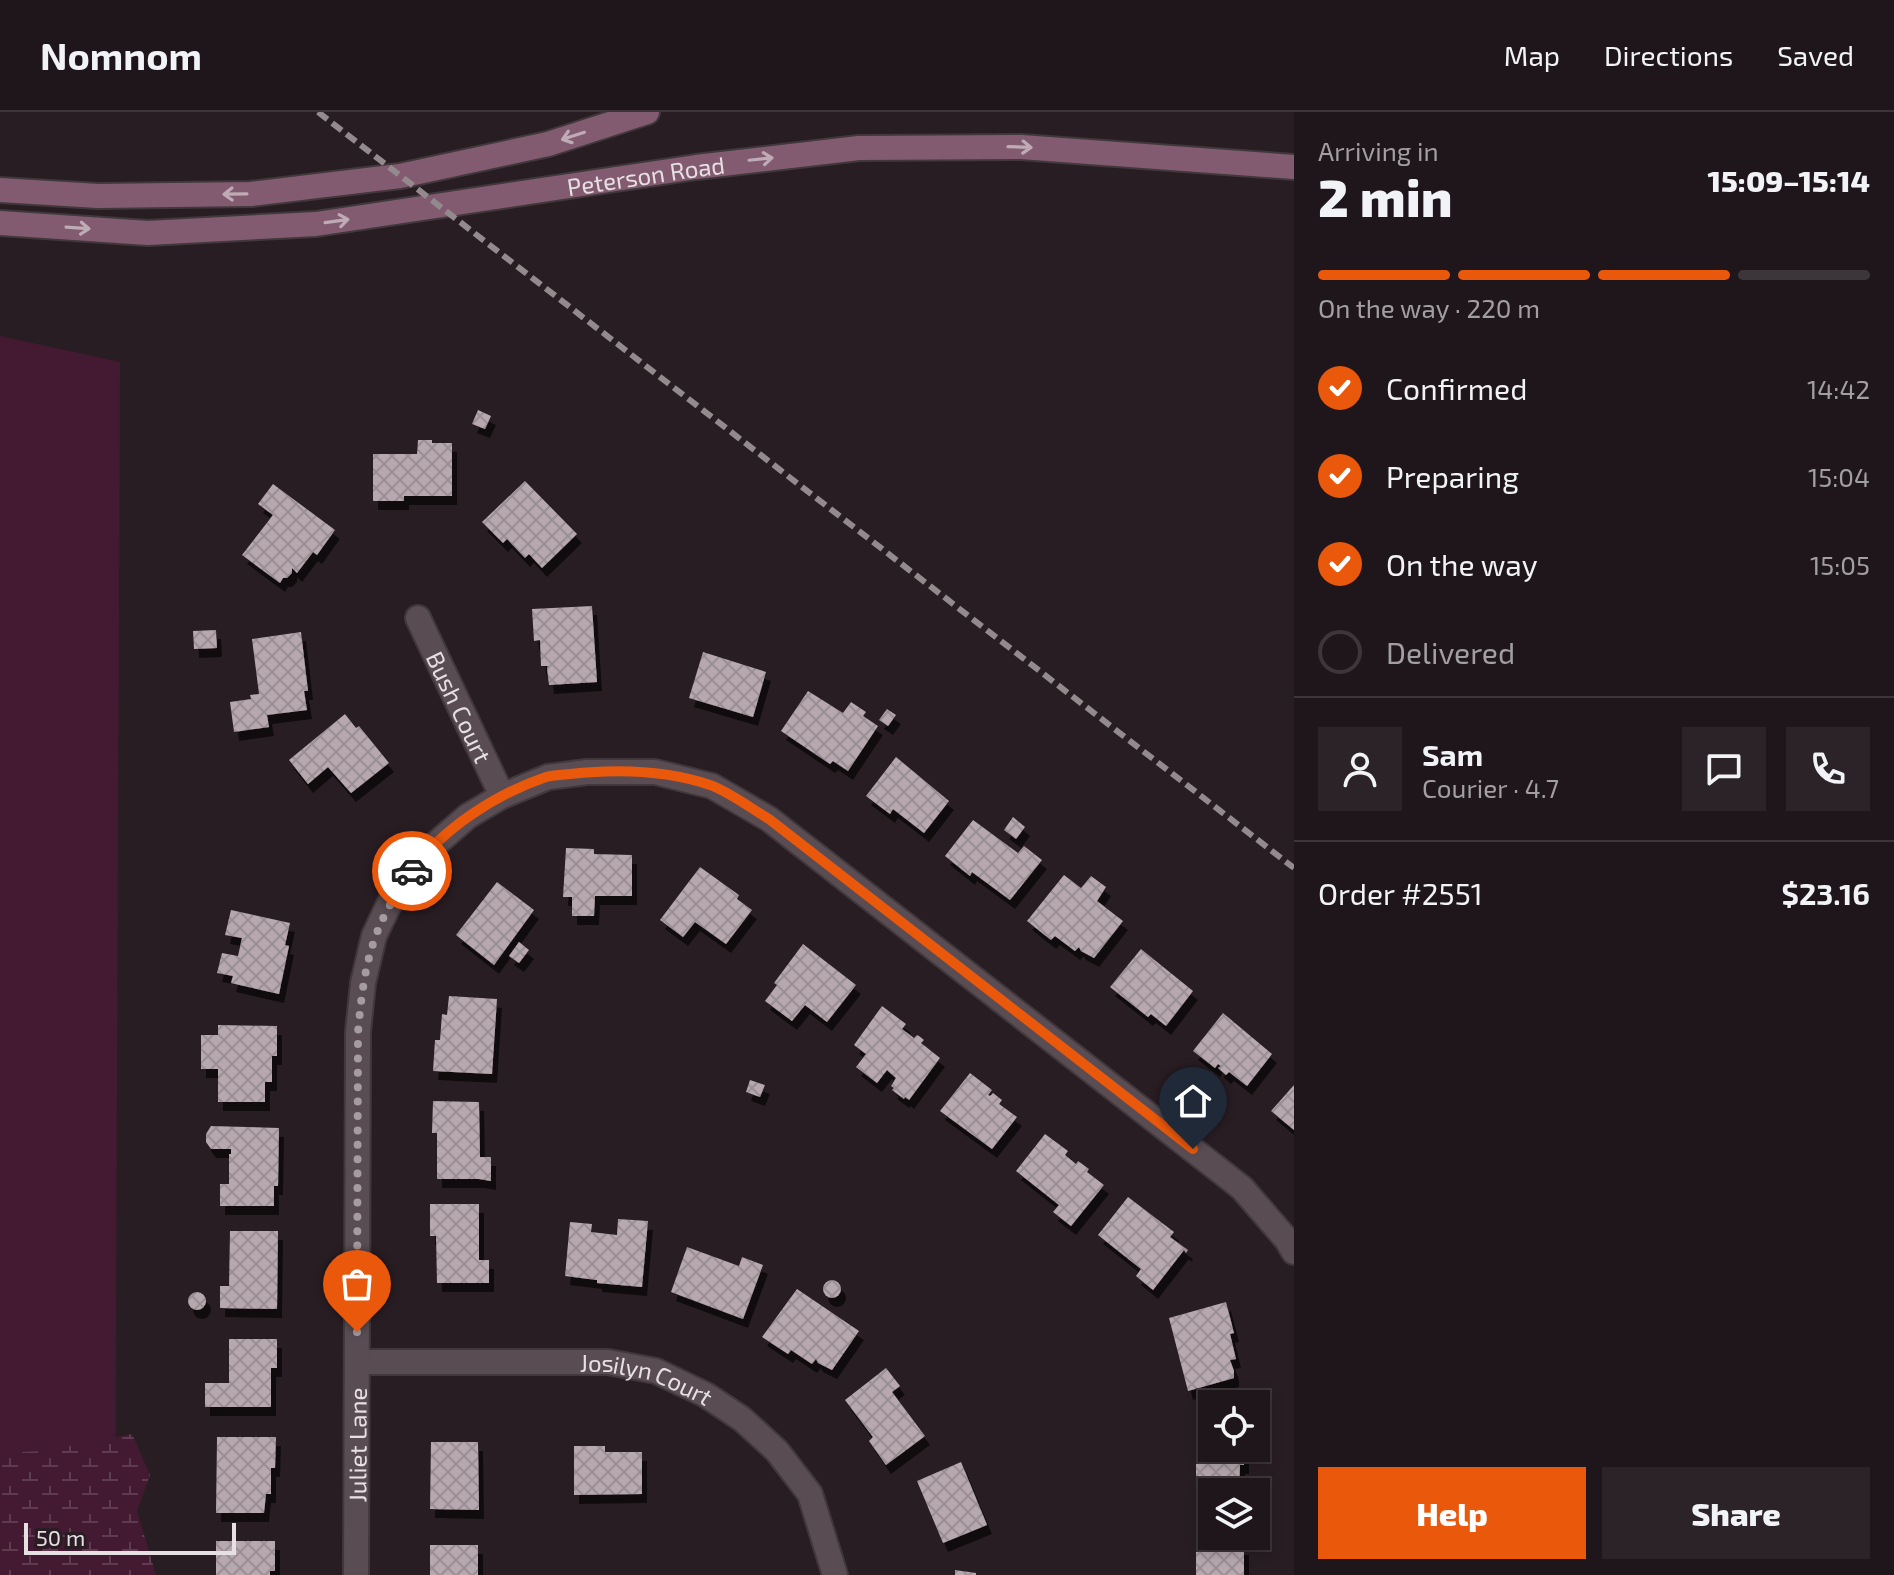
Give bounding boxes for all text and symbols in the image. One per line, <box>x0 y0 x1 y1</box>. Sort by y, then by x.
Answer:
text: Nomnom <box>40 32 202 78</box>
text: Map <box>1504 38 1560 72</box>
text: Directions <box>1604 38 1733 72</box>
text: Saved <box>1777 38 1854 72</box>
one-way arrow <box>560 129 586 144</box>
text: Arriving in <box>1318 135 1439 166</box>
one-way arrow <box>1006 140 1033 155</box>
street label: Peterson Road <box>565 149 726 201</box>
one-way arrow <box>748 151 773 166</box>
text: 15:09–15:14 <box>1707 162 1870 198</box>
text: 2 min <box>1318 165 1453 227</box>
one-way arrow <box>222 187 249 202</box>
one-way arrow <box>324 213 349 228</box>
one-way arrow <box>64 221 91 236</box>
text: On the way · 220 m <box>1318 292 1540 323</box>
icon: check <box>1318 366 1362 410</box>
text: Confirmed <box>1386 370 1527 406</box>
text: 14:42 <box>1807 373 1870 404</box>
icon: check <box>1318 454 1362 498</box>
text: Preparing <box>1386 458 1519 494</box>
text: 15:04 <box>1808 461 1870 492</box>
icon: check <box>1318 542 1362 586</box>
text: On the way <box>1386 546 1538 582</box>
text: 15:05 <box>1810 549 1870 580</box>
text: Delivered <box>1386 634 1515 670</box>
street label: Bush Court <box>421 646 499 767</box>
button: person <box>1318 727 1402 811</box>
button: chat <box>1682 727 1766 811</box>
button: phone <box>1786 727 1870 811</box>
text: Sam <box>1422 736 1483 772</box>
text: Courier · 4.7 <box>1422 772 1559 803</box>
courier <box>372 831 452 911</box>
icon: car <box>390 849 434 893</box>
text: Order #2551 <box>1318 875 1483 911</box>
text: $23.16 <box>1781 875 1870 911</box>
pin <box>1159 1067 1227 1149</box>
icon: home <box>1171 1079 1215 1123</box>
pin <box>323 1250 391 1332</box>
icon: bag <box>335 1262 379 1306</box>
street label: Josilyn Court <box>580 1348 719 1410</box>
street label: Juliet Lane <box>342 1388 371 1502</box>
map controls <box>1198 1390 1270 1550</box>
button: locate <box>1198 1390 1270 1462</box>
button: Help <box>1318 1467 1586 1559</box>
button: Share <box>1602 1467 1870 1559</box>
button: layers <box>1198 1478 1270 1550</box>
scale bar <box>24 1519 236 1555</box>
text: 50 m <box>36 1524 85 1550</box>

